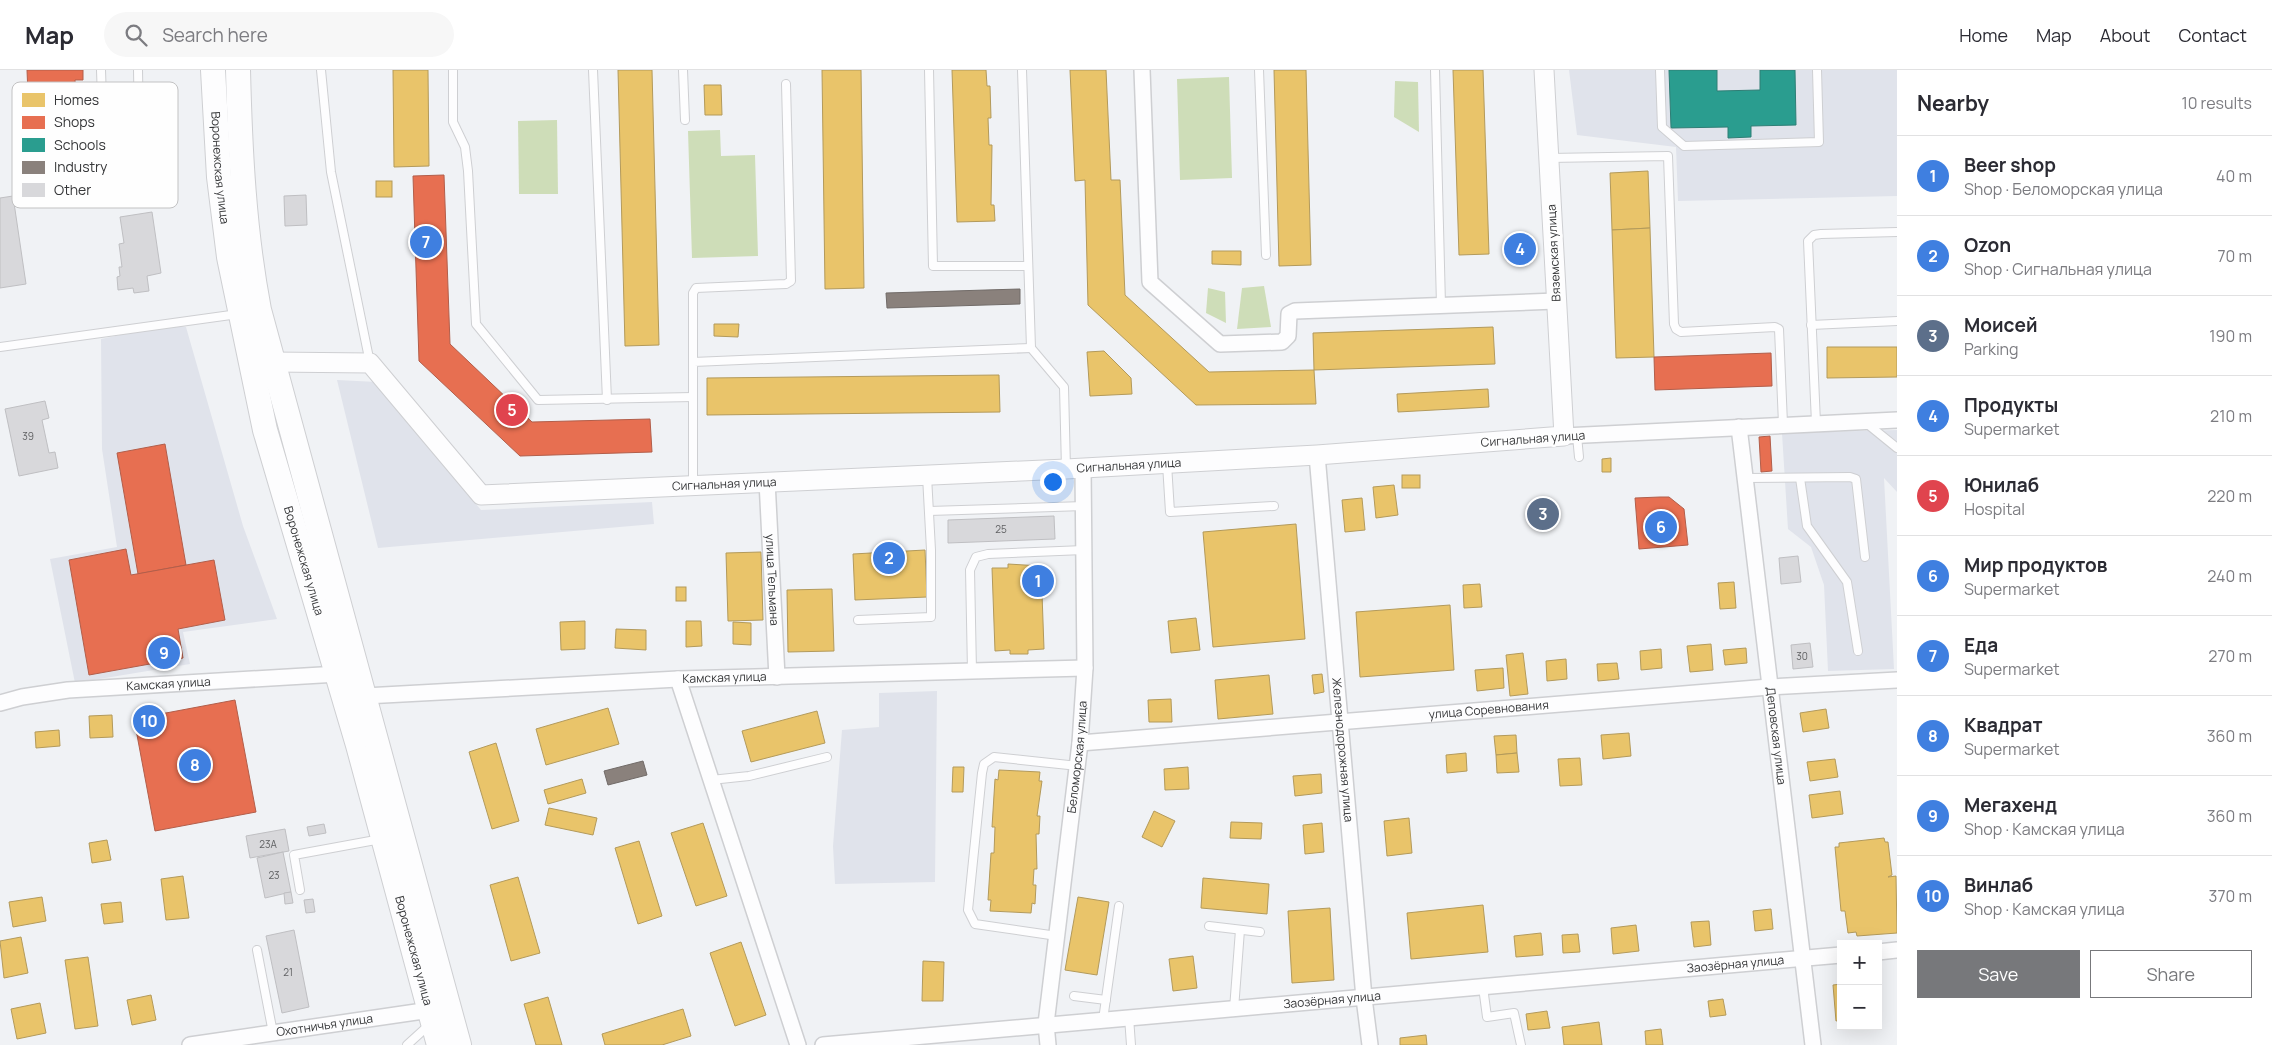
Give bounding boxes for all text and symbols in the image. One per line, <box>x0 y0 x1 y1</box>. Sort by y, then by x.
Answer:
search box <box>104 12 454 57</box>
text: Map <box>25 18 74 51</box>
icon: search <box>122 21 150 49</box>
text: Search here <box>162 22 268 48</box>
text: Home <box>1959 23 2008 47</box>
text: Map <box>2036 23 2072 47</box>
text: About <box>2100 23 2150 47</box>
text: Contact <box>2178 23 2247 47</box>
legend <box>12 82 178 208</box>
text: Nearby <box>1917 89 1989 117</box>
text: Homes <box>54 90 99 109</box>
text: 10 results <box>2181 92 2252 114</box>
street label: Воронежская улица <box>207 111 234 225</box>
text: Shops <box>54 112 95 131</box>
text: Schools <box>54 135 106 154</box>
text: Beer shop <box>1964 152 2056 178</box>
text: Industry <box>54 157 108 176</box>
text: 1 <box>1929 165 1937 187</box>
text: 40 m <box>2216 165 2252 187</box>
text: Shop · Беломорская улица <box>1964 178 2163 200</box>
text: Other <box>54 180 91 199</box>
street label: Вяземская улица <box>1542 204 1565 302</box>
pin: 7 <box>410 223 442 261</box>
pin: 4 <box>1504 230 1536 268</box>
text: Ozon <box>1964 232 2011 258</box>
text: 2 <box>1928 245 1938 267</box>
text: 70 m <box>2217 245 2252 267</box>
text: Shop · Сигнальная улица <box>1964 258 2152 280</box>
text: Моисей <box>1964 312 2037 338</box>
text: 3 <box>1928 325 1938 347</box>
text: 190 m <box>2209 325 2252 347</box>
text: Parking <box>1964 338 2019 360</box>
pin: 5 <box>496 391 528 429</box>
text: Продукты <box>1964 392 2058 418</box>
text: 4 <box>1928 405 1938 427</box>
text: 210 m <box>2210 405 2252 427</box>
text: Supermarket <box>1964 418 2060 440</box>
street label: Сигнальная улица <box>1480 426 1586 451</box>
house number: 39 <box>22 429 34 443</box>
street label: Сигнальная улица <box>1076 454 1182 476</box>
your location <box>1040 469 1066 495</box>
text: Юнилаб <box>1964 472 2039 498</box>
street label: Сигнальная улица <box>672 473 777 495</box>
text: 5 <box>1928 485 1938 507</box>
text: 220 m <box>2207 485 2252 507</box>
pin: 3 <box>1527 495 1559 533</box>
text: Hospital <box>1964 498 2025 520</box>
street label: Воронежская улица <box>280 504 328 617</box>
pin: 6 <box>1645 508 1677 546</box>
house number: 25 <box>995 522 1007 536</box>
street label: улица Тельмана <box>762 534 783 626</box>
pin: 2 <box>873 539 905 577</box>
text: Мир продуктов <box>1964 552 2107 578</box>
pin: 1 <box>1022 562 1054 600</box>
text: 6 <box>1928 565 1938 587</box>
text: 240 m <box>2207 565 2252 587</box>
text: Supermarket <box>1964 578 2060 600</box>
text: Еда <box>1964 632 1998 658</box>
pin: 9 <box>148 634 180 672</box>
text: 7 <box>1929 645 1937 667</box>
text: 270 m <box>2208 645 2252 667</box>
house number: 30 <box>1796 649 1808 663</box>
text: Supermarket <box>1964 658 2060 680</box>
street label: Камская улица <box>682 668 767 687</box>
street label: Камская улица <box>126 673 211 695</box>
street label: Железнодорожная улица <box>1328 677 1358 823</box>
street label: Деповская улица <box>1762 686 1791 786</box>
street label: улица Соревнования <box>1428 696 1549 723</box>
street label: Беломорская улица <box>1063 700 1091 814</box>
pin: 10 <box>133 702 165 740</box>
text: Квадрат <box>1964 712 2043 738</box>
text: 8 <box>1928 725 1938 747</box>
text: 360 m <box>2207 725 2252 747</box>
text: Supermarket <box>1964 738 2060 760</box>
pin: 8 <box>179 746 211 784</box>
text: Мегахенд <box>1964 792 2057 818</box>
text: 9 <box>1928 805 1938 827</box>
text: 360 m <box>2207 805 2252 827</box>
text: Shop · Камская улица <box>1964 818 2125 840</box>
house number: 23А <box>259 837 277 851</box>
house number: 23 <box>268 868 280 882</box>
text: Винлаб <box>1964 872 2033 898</box>
text: 10 <box>1924 885 1942 907</box>
text: 370 m <box>2209 885 2252 907</box>
street label: Воронежская улица <box>391 894 437 1007</box>
text: Shop · Камская улица <box>1964 898 2125 920</box>
map controls <box>1837 940 1882 1030</box>
button: + <box>1837 940 1882 985</box>
button: Save <box>1917 950 2080 998</box>
button: Share <box>2090 950 2252 998</box>
street label: Заозёрная улица <box>1686 951 1785 977</box>
house number: 21 <box>283 965 293 979</box>
button: − <box>1837 985 1882 1030</box>
street label: Заозёрная улица <box>1283 987 1381 1012</box>
street label: Охотничья улица <box>275 1009 374 1040</box>

